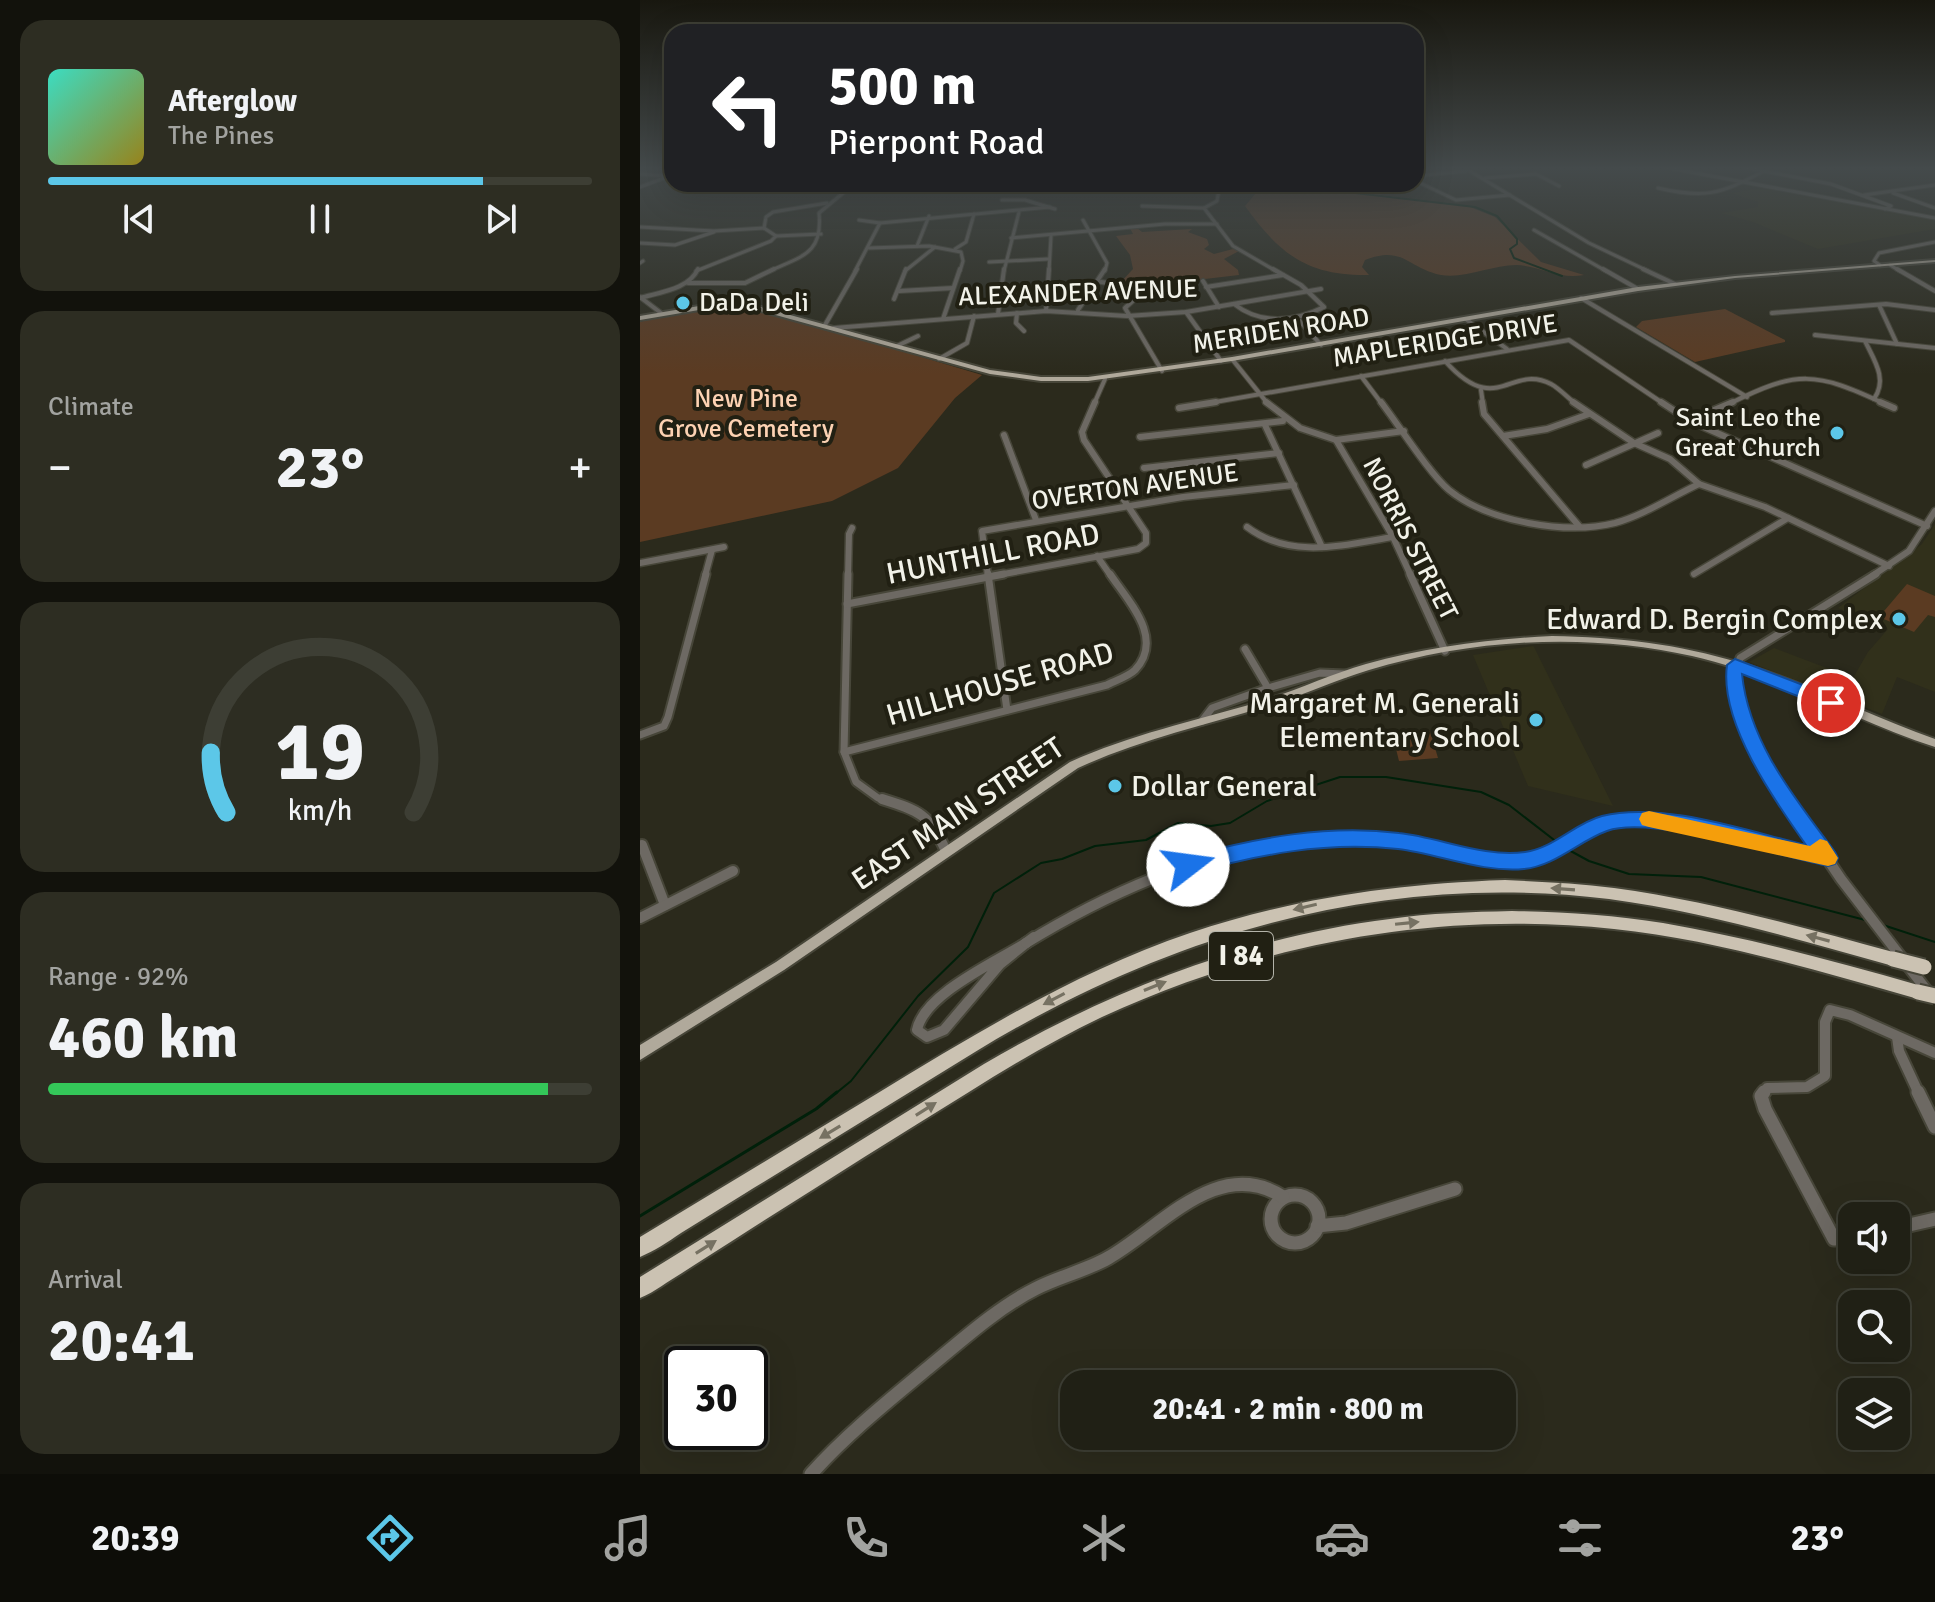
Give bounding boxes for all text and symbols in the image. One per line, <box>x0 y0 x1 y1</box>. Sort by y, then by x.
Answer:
text: 500 m <box>828 51 976 120</box>
icon: left <box>696 56 800 160</box>
text: Afterglow <box>168 83 297 120</box>
text: The Pines <box>168 120 274 152</box>
text: Pierpont Road <box>828 120 1044 165</box>
icon: previous <box>117 197 161 241</box>
icon: pause <box>298 197 342 241</box>
icon: next <box>479 197 523 241</box>
street label: ALEXANDER AVENUE <box>958 273 1198 313</box>
place label: DaDa Deli <box>699 287 809 319</box>
marker: DaDa Deli <box>674 294 692 312</box>
street label: MERIDEN ROAD <box>1190 301 1372 361</box>
street label: MAPLERIDGE DRIVE <box>1331 307 1559 375</box>
park label: New Pine Grove Cemetery <box>658 383 834 445</box>
text: Climate <box>48 391 134 423</box>
place label: Saint Leo the Great Church <box>1675 402 1821 464</box>
marker: Saint Leo the Great Church <box>1828 424 1846 442</box>
text: 23° <box>276 431 364 505</box>
text: − <box>48 441 72 495</box>
text: + <box>568 441 592 495</box>
street label: NORRIS STREET <box>1355 452 1465 626</box>
street label: OVERTON AVENUE <box>1030 457 1240 517</box>
street label: HUNTHILL ROAD <box>883 515 1103 593</box>
place label: Edward D. Bergin Complex <box>1546 601 1883 638</box>
marker: Edward D. Bergin Complex <box>1890 610 1908 628</box>
street label: HILLHOUSE ROAD <box>882 634 1118 734</box>
pin <box>1797 669 1865 737</box>
icon: arrive <box>1809 681 1853 725</box>
place label: Margaret M. Generali Elementary School <box>1249 685 1520 756</box>
text: 19 <box>275 701 365 803</box>
marker: Margaret M. Generali Elementary School <box>1527 711 1545 729</box>
street label: EAST MAIN STREET <box>845 729 1071 899</box>
place label: Dollar General <box>1131 768 1317 805</box>
marker: Dollar General <box>1106 777 1124 795</box>
text: km/h <box>288 793 352 828</box>
position arrow <box>1146 823 1230 907</box>
one-way arrow <box>1551 882 1576 895</box>
one-way arrow <box>1292 901 1317 914</box>
one-way arrow <box>1394 916 1419 929</box>
one-way arrow <box>1806 931 1830 944</box>
road number: I 84 <box>1209 932 1273 980</box>
text: Range · 92% <box>48 961 189 993</box>
one-way arrow <box>1143 980 1167 993</box>
one-way arrow <box>1042 992 1065 1005</box>
text: 460 km <box>48 1001 238 1075</box>
one-way arrow <box>915 1102 937 1116</box>
one-way arrow <box>819 1124 841 1138</box>
map controls <box>1838 1202 1910 1450</box>
button: sound <box>1838 1202 1910 1274</box>
one-way arrow <box>695 1240 717 1254</box>
text: Arrival <box>48 1264 123 1296</box>
button: search <box>1838 1290 1910 1362</box>
text: 20:41 <box>48 1304 195 1378</box>
speed limit sign: 30 <box>664 1346 768 1450</box>
button: layers <box>1838 1378 1910 1450</box>
text: 20:41 · 2 min · 800 m <box>1152 1391 1424 1428</box>
icon: directions <box>362 1510 418 1566</box>
icon: music <box>600 1510 656 1566</box>
icon: phone <box>838 1510 894 1566</box>
icon: climate <box>1076 1510 1132 1566</box>
icon: car <box>1314 1510 1370 1566</box>
icon: filters <box>1552 1510 1608 1566</box>
text: 20:39 <box>91 1516 179 1561</box>
text: 23° <box>1791 1516 1844 1561</box>

